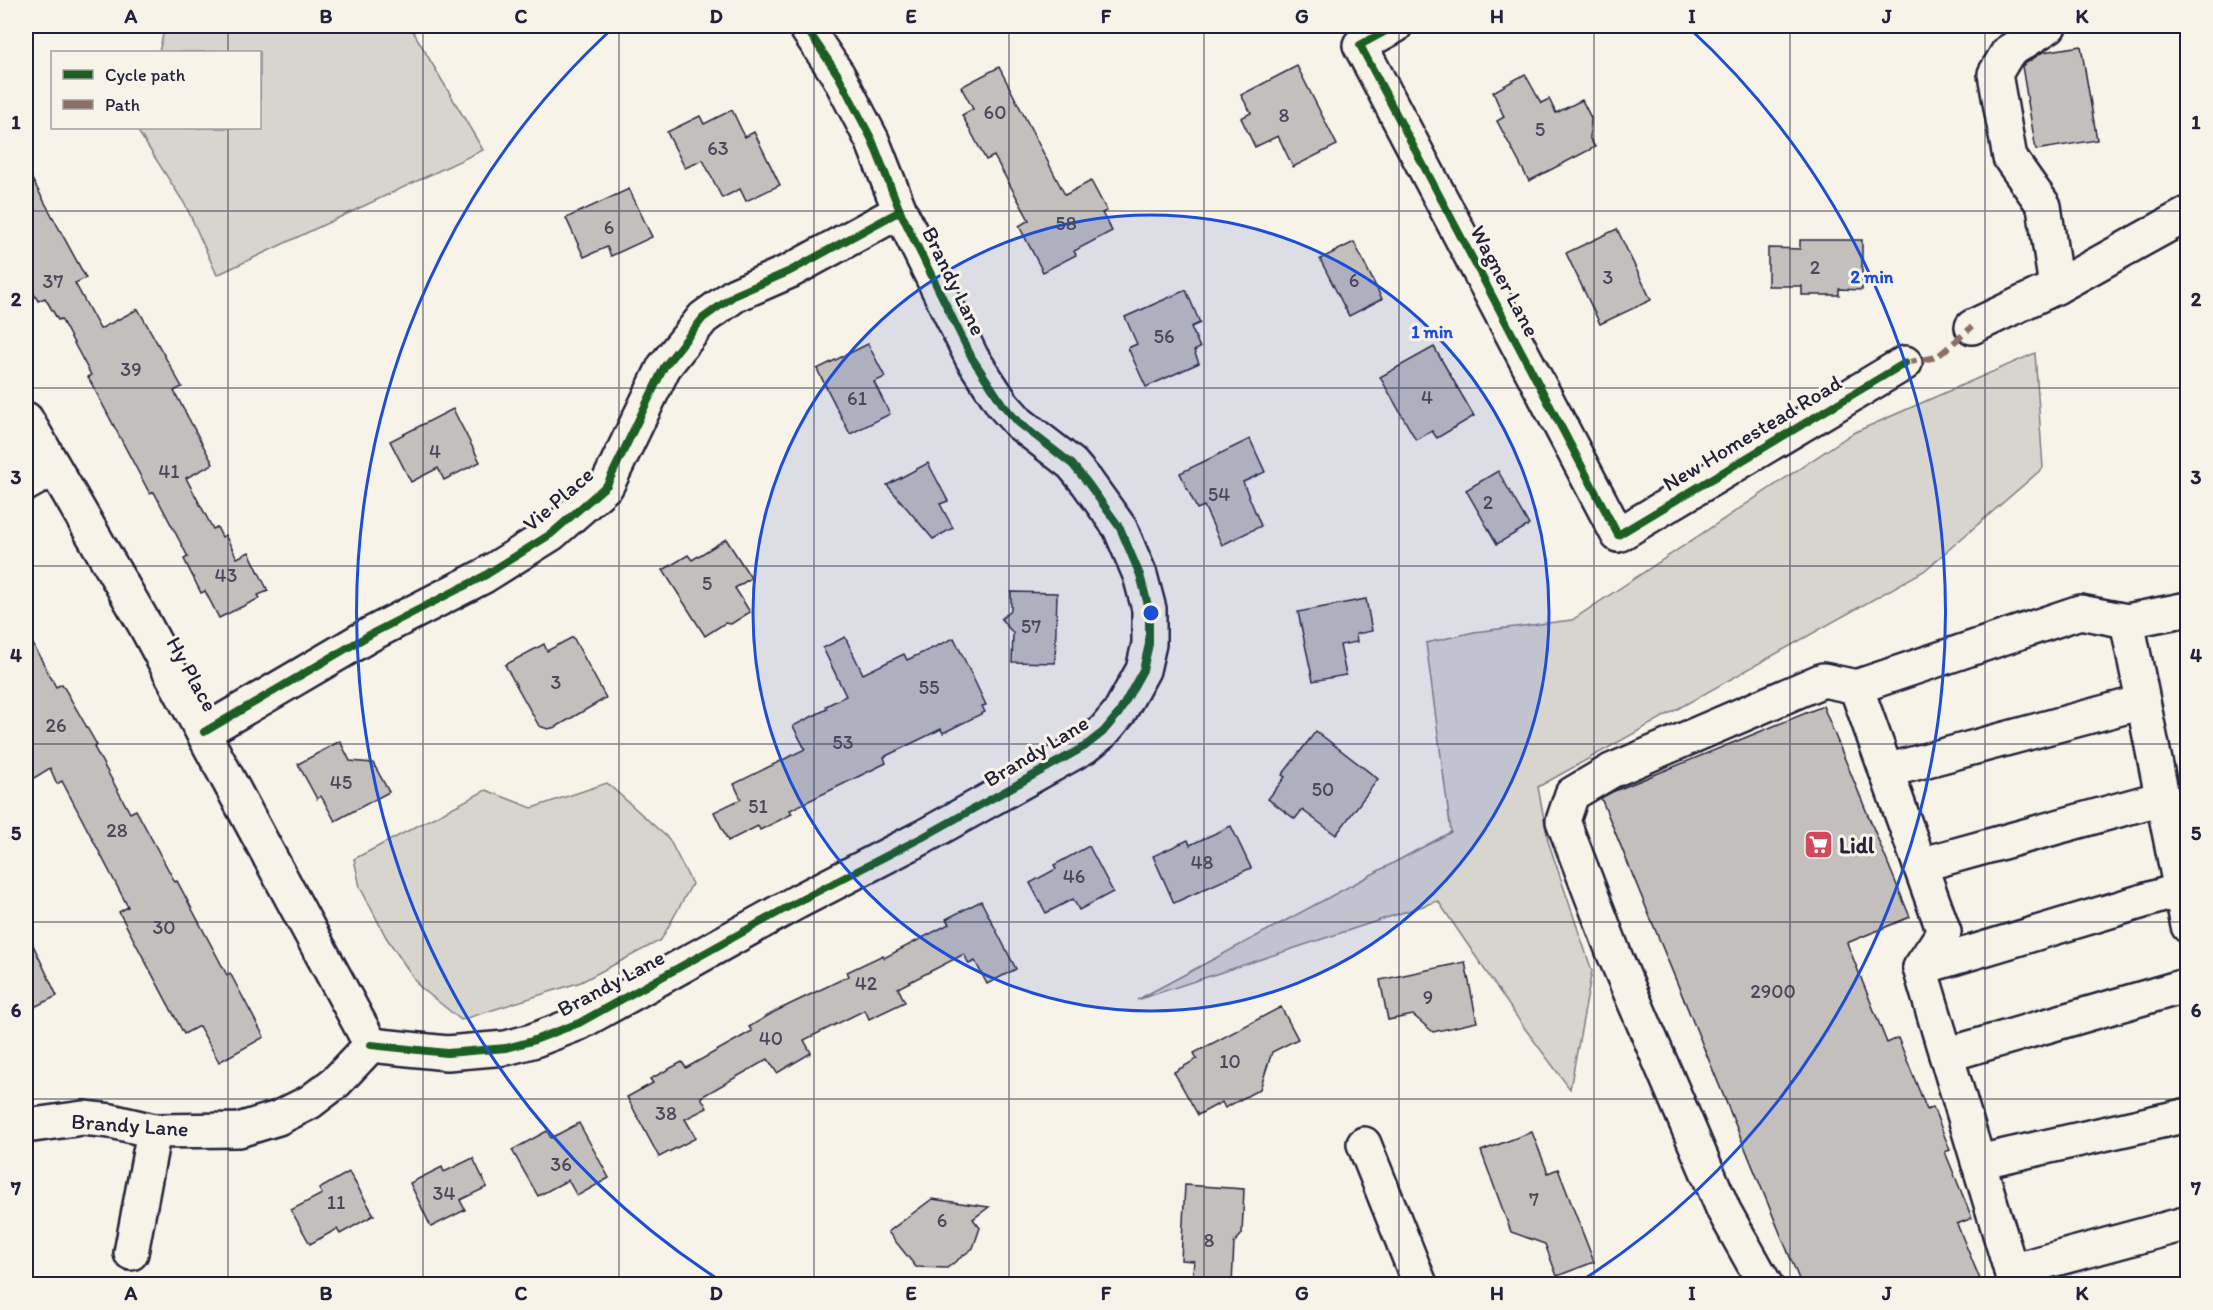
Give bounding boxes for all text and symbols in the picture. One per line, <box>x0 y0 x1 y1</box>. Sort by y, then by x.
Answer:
text: A <box>124 4 138 28</box>
text: B <box>320 4 333 28</box>
text: C <box>515 4 528 28</box>
text: D <box>709 4 723 28</box>
text: E <box>905 4 917 28</box>
text: F <box>1101 4 1112 28</box>
text: G <box>1295 4 1309 28</box>
text: H <box>1490 4 1504 28</box>
text: I <box>1688 4 1696 28</box>
text: J <box>1881 4 1892 28</box>
text: K <box>2076 4 2090 28</box>
legend <box>51 51 261 129</box>
text: Cycle path <box>105 64 186 86</box>
text: Path <box>105 94 140 116</box>
house number: 60 <box>984 100 1006 124</box>
house number: 8 <box>1279 103 1290 127</box>
text: 1 <box>11 110 21 134</box>
text: 1 <box>2191 110 2201 134</box>
house number: 5 <box>1535 117 1545 141</box>
house number: 63 <box>707 136 729 160</box>
house number: 58 <box>1055 211 1077 235</box>
house number: 6 <box>604 215 614 239</box>
street label: Wagner Lane <box>1464 221 1546 341</box>
street label: Brandy Lane <box>916 222 992 340</box>
house number: 2 <box>1810 255 1821 279</box>
house number: 3 <box>1603 265 1614 289</box>
text: 2 min <box>1851 266 1894 288</box>
house number: 6 <box>1349 268 1359 292</box>
house number: 37 <box>43 269 63 293</box>
text: 2 <box>11 287 22 311</box>
text: 2 <box>2191 287 2202 311</box>
text: 1 min <box>1411 321 1453 343</box>
house number: 56 <box>1153 324 1175 348</box>
house number: 39 <box>120 357 142 381</box>
street label: New Homestead Road <box>1658 369 1846 497</box>
house number: 4 <box>1421 385 1433 409</box>
house number: 61 <box>847 386 867 410</box>
house number: 4 <box>429 439 441 463</box>
house number: 41 <box>158 459 180 483</box>
street label: Vie Place <box>517 461 599 537</box>
text: 3 <box>11 465 22 489</box>
text: 3 <box>2191 465 2202 489</box>
house number: 54 <box>1208 482 1230 506</box>
house number: 2 <box>1483 490 1494 514</box>
house number: 43 <box>215 563 238 587</box>
house number: 5 <box>702 571 712 595</box>
centre of rings <box>1141 603 1161 623</box>
house number: 57 <box>1021 614 1041 638</box>
street label: Hy Place <box>160 632 224 716</box>
text: 4 <box>10 643 22 667</box>
text: 4 <box>2190 643 2202 667</box>
house number: 3 <box>551 670 562 694</box>
house number: 55 <box>919 675 940 699</box>
street label: Brandy Lane <box>979 709 1093 793</box>
house number: 26 <box>45 713 67 737</box>
house number: 53 <box>832 730 854 754</box>
house number: 45 <box>330 770 352 794</box>
house number: 50 <box>1312 777 1334 801</box>
house number: 51 <box>748 794 768 818</box>
house number: 28 <box>106 818 128 842</box>
text: 5 <box>11 821 22 845</box>
text: 5 <box>2191 821 2202 845</box>
supermarket icon: Lidl <box>1802 829 1834 861</box>
place label: Lidl <box>1839 832 1875 859</box>
house number: 48 <box>1191 850 1214 874</box>
house number: 46 <box>1063 864 1085 888</box>
house number: 30 <box>152 915 176 939</box>
street label: Brandy Lane <box>553 943 669 1023</box>
house number: 42 <box>855 971 878 995</box>
house number: 2900 <box>1750 979 1796 1003</box>
house number: 9 <box>1423 985 1433 1009</box>
text: 6 <box>11 998 22 1022</box>
text: 6 <box>2191 998 2202 1022</box>
house number: 40 <box>759 1026 783 1050</box>
house number: 10 <box>1219 1049 1241 1073</box>
house number: 38 <box>655 1101 677 1125</box>
street label: Brandy Lane <box>70 1107 190 1143</box>
house number: 36 <box>550 1152 572 1176</box>
text: 7 <box>10 1176 21 1200</box>
text: 7 <box>2190 1176 2201 1200</box>
house number: 34 <box>433 1181 455 1205</box>
house number: 7 <box>1529 1187 1539 1211</box>
house number: 11 <box>327 1190 345 1214</box>
house number: 6 <box>937 1208 947 1232</box>
house number: 8 <box>1204 1228 1215 1252</box>
text: A <box>124 1281 138 1305</box>
text: B <box>320 1281 333 1305</box>
text: C <box>515 1281 528 1305</box>
text: D <box>709 1281 723 1305</box>
text: E <box>905 1281 917 1305</box>
text: F <box>1101 1281 1112 1305</box>
text: G <box>1295 1281 1309 1305</box>
text: H <box>1490 1281 1504 1305</box>
text: I <box>1688 1281 1696 1305</box>
text: J <box>1881 1281 1892 1305</box>
text: K <box>2076 1281 2090 1305</box>

